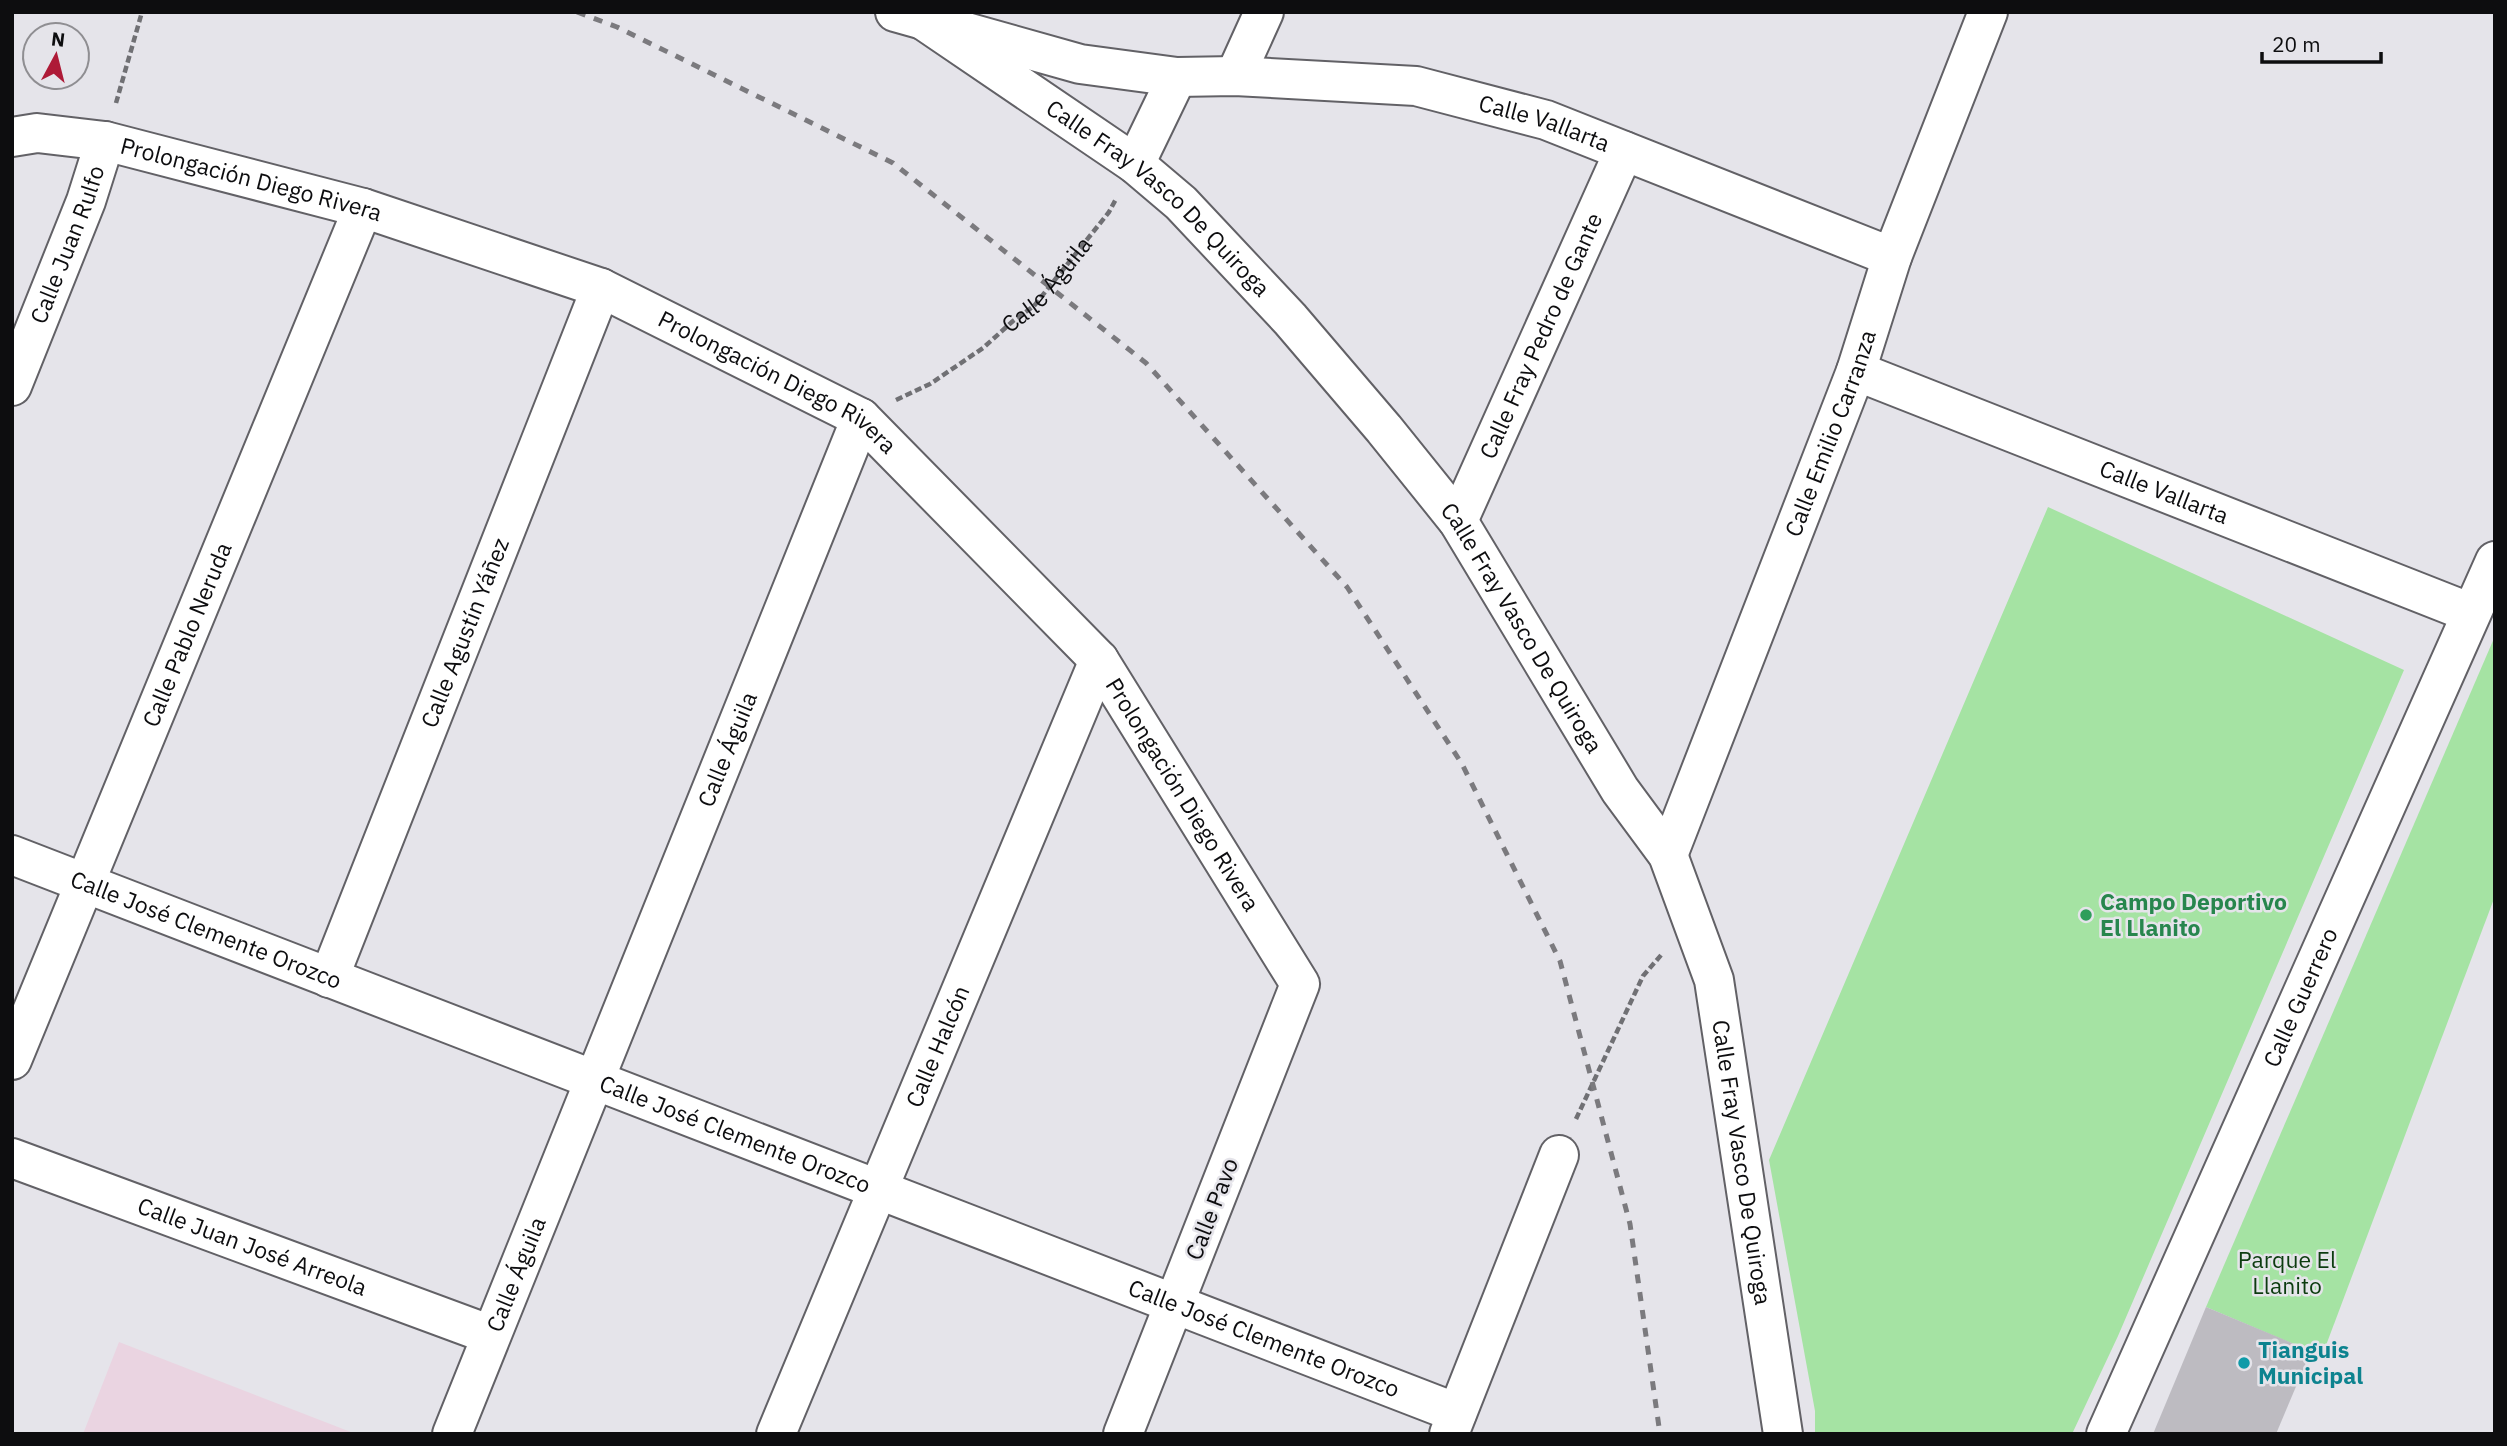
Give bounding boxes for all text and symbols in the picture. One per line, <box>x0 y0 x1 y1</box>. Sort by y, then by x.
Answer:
north arrow <box>21 21 91 91</box>
scale bar <box>2262 21 2381 65</box>
text: N <box>50 26 66 52</box>
text: 20 m <box>2272 30 2321 58</box>
street label: Calle Vallarta <box>1476 87 1615 158</box>
street label: Calle Fray Vasco De Quiroga <box>1041 92 1277 302</box>
street label: Prolongación Diego Rivera <box>117 130 386 227</box>
street label: Calle Juan Rulfo <box>23 162 110 328</box>
street label: Calle Fray Pedro de Gante <box>1472 208 1608 463</box>
street label: Calle Águila <box>994 230 1098 339</box>
street label: Prolongación Diego Rivera <box>654 303 904 460</box>
street label: Calle Emilio Carranza <box>1777 326 1882 541</box>
street label: Calle Vallarta <box>2095 452 2233 530</box>
street label: Calle Fray Vasco De Quiroga <box>1435 496 1610 758</box>
street label: Calle Agustín Yáñez <box>413 533 515 732</box>
street label: Calle Pablo Neruda <box>135 537 238 731</box>
street label: Prolongación Diego Rivera <box>1100 672 1267 916</box>
street label: Calle Águila <box>690 687 763 811</box>
street label: Calle José Clemente Orozco <box>67 863 346 995</box>
place label: Campo Deportivo El Llanito <box>2100 886 2287 942</box>
marker: Campo Deportivo El Llanito <box>2078 907 2094 923</box>
street label: Calle Guerrero <box>2256 923 2344 1071</box>
street label: Calle Halcón <box>898 981 976 1111</box>
street label: Calle Fray Vasco De Quiroga <box>1706 1018 1779 1307</box>
street label: Calle José Clemente Orozco <box>595 1067 875 1199</box>
street label: Calle Pavo <box>1178 1153 1244 1264</box>
street label: Calle Juan José Arreola <box>134 1190 371 1302</box>
street label: Calle Águila <box>479 1212 552 1336</box>
park label: Parque El Llanito <box>2238 1244 2336 1300</box>
street label: Calle José Clemente Orozco <box>1124 1272 1404 1403</box>
place label: Tianguis Municipal <box>2258 1334 2363 1390</box>
marker: Tianguis Municipal <box>2236 1355 2252 1371</box>

